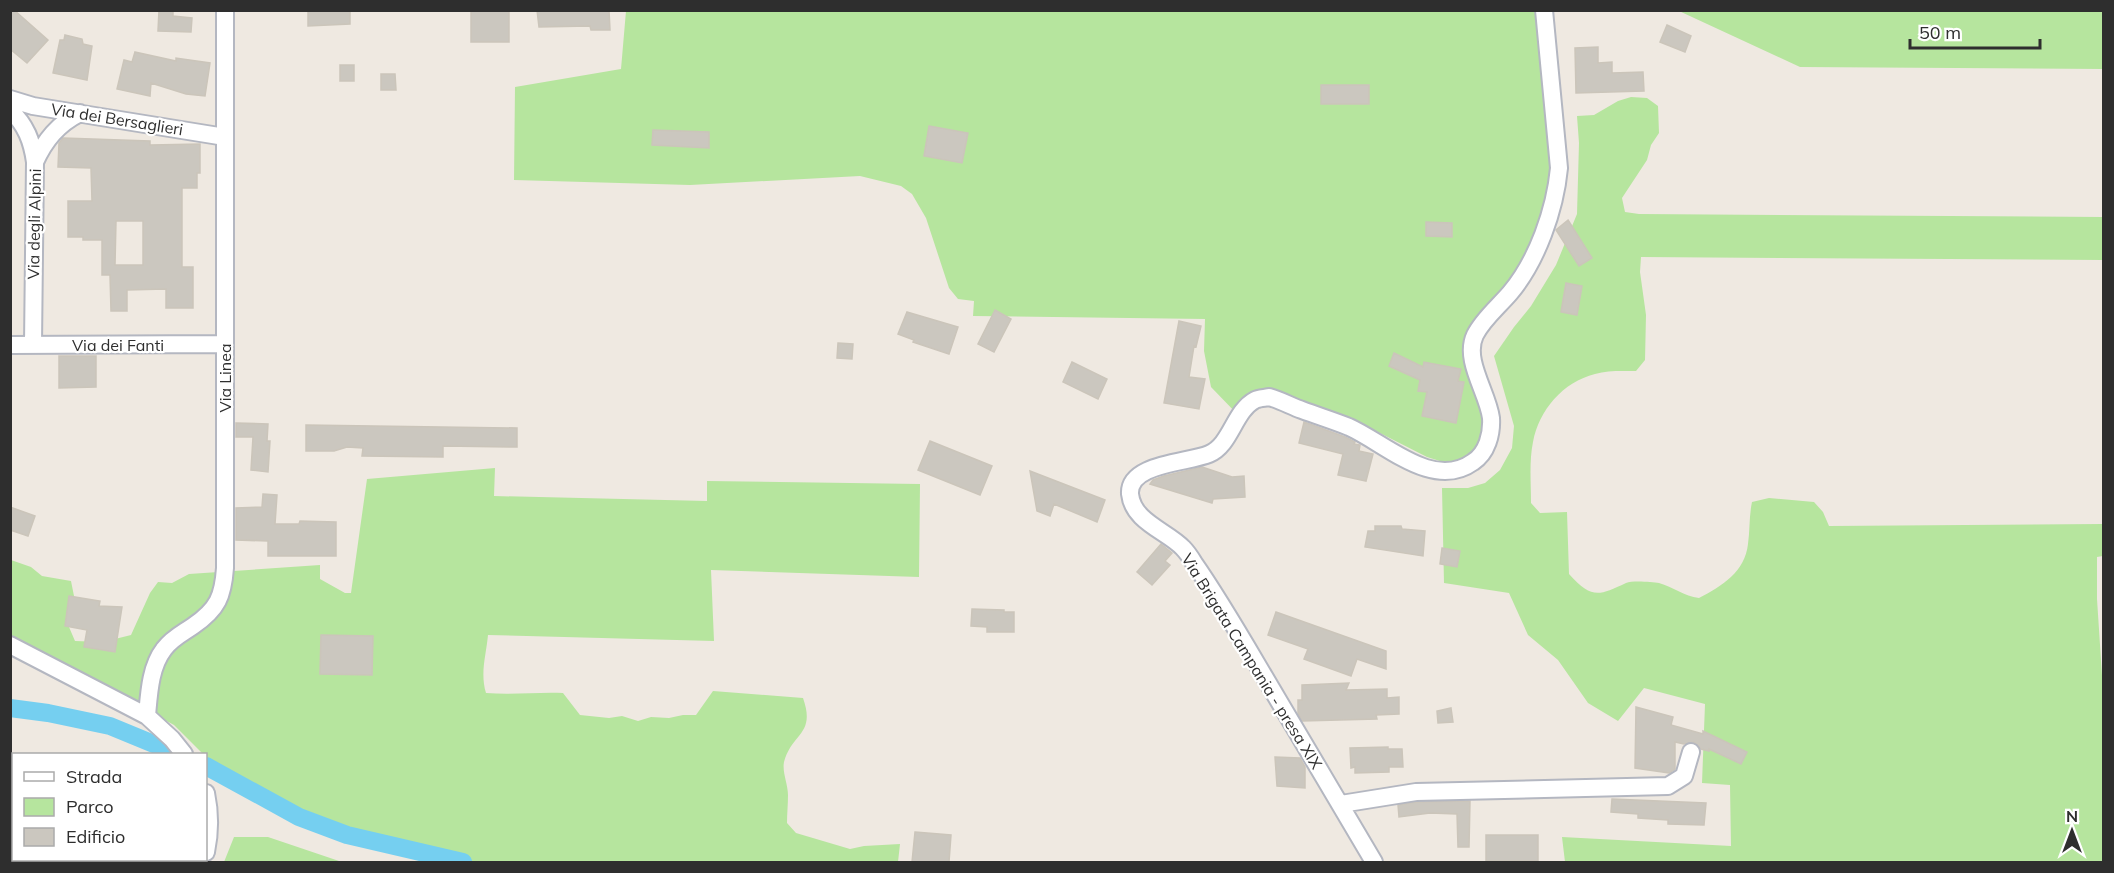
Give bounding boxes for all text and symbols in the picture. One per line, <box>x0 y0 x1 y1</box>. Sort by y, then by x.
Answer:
scale bar <box>1910 12 2040 50</box>
text: 50 m <box>1919 21 1961 44</box>
street label: Via dei Bersaglieri <box>50 99 184 139</box>
street label: Via degli Alpini <box>23 168 45 280</box>
street label: Via dei Fanti <box>72 335 164 355</box>
street label: Via Linea <box>215 344 235 412</box>
street label: Via Brigata Campania - presa XIX <box>1177 550 1327 773</box>
legend <box>12 753 207 861</box>
text: Strada <box>66 765 122 788</box>
text: Parco <box>66 795 114 818</box>
north arrow <box>2042 801 2102 861</box>
text: N <box>2066 806 2078 826</box>
text: Edificio <box>66 825 125 848</box>

